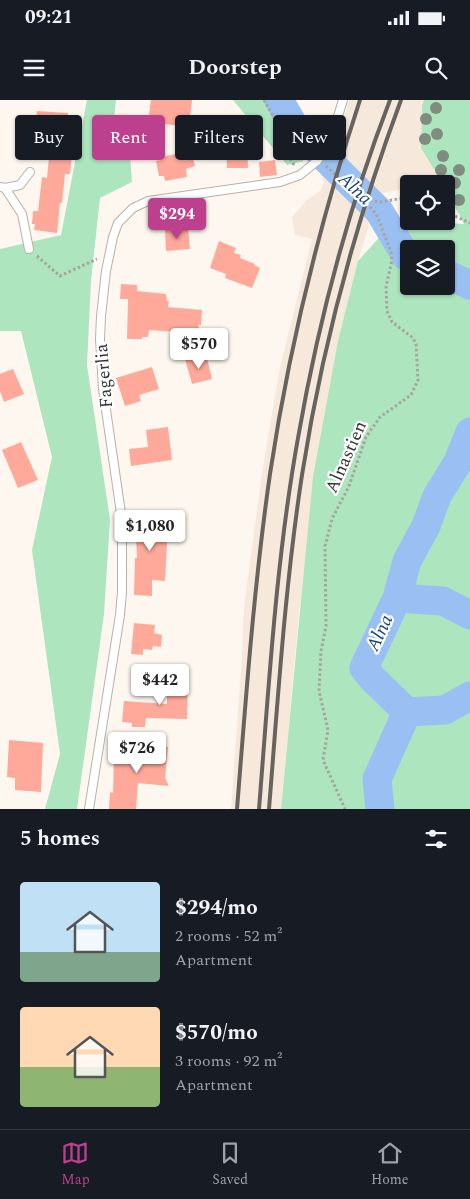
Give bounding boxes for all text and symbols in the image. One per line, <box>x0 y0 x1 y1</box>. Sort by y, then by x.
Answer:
text: 09:21 <box>25 3 73 32</box>
text: Doorstep <box>188 51 282 84</box>
icon: menu <box>20 54 48 82</box>
icon: search <box>422 54 450 82</box>
chip: Buy <box>15 115 82 160</box>
chip: Rent <box>92 115 165 160</box>
chip: Filters <box>175 115 263 160</box>
chip: New <box>273 115 346 160</box>
water label: Alna <box>331 165 379 213</box>
map controls <box>400 175 455 295</box>
button: locate <box>400 175 455 230</box>
pin: $294 <box>147 198 207 240</box>
text: $294 <box>159 202 195 226</box>
button: layers <box>400 240 455 295</box>
pin: $570 <box>169 328 229 370</box>
text: $570 <box>181 332 217 356</box>
street label: Fagerlia <box>88 342 120 409</box>
street label: Alnastien <box>318 417 374 497</box>
pin: $1,080 <box>109 510 191 552</box>
text: $1,080 <box>125 514 175 538</box>
water label: Alna <box>359 610 401 657</box>
pin: $442 <box>130 664 190 706</box>
text: $442 <box>142 668 178 692</box>
pin: $726 <box>107 732 167 774</box>
text: $726 <box>119 736 155 760</box>
text: 5 homes <box>20 823 100 855</box>
icon: filters <box>422 825 450 853</box>
text: $294/mo <box>175 892 258 924</box>
icon: home <box>60 902 120 962</box>
text: 2 rooms · 52 m² <box>175 924 282 948</box>
text: Apartment <box>175 948 253 972</box>
text: $570/mo <box>175 1017 258 1049</box>
icon: home <box>60 1027 120 1087</box>
text: 3 rooms · 92 m² <box>175 1049 282 1073</box>
text: Apartment <box>175 1073 253 1097</box>
tab: Map <box>61 1139 90 1190</box>
tab: Saved <box>212 1139 248 1190</box>
tab: Home <box>371 1139 409 1190</box>

